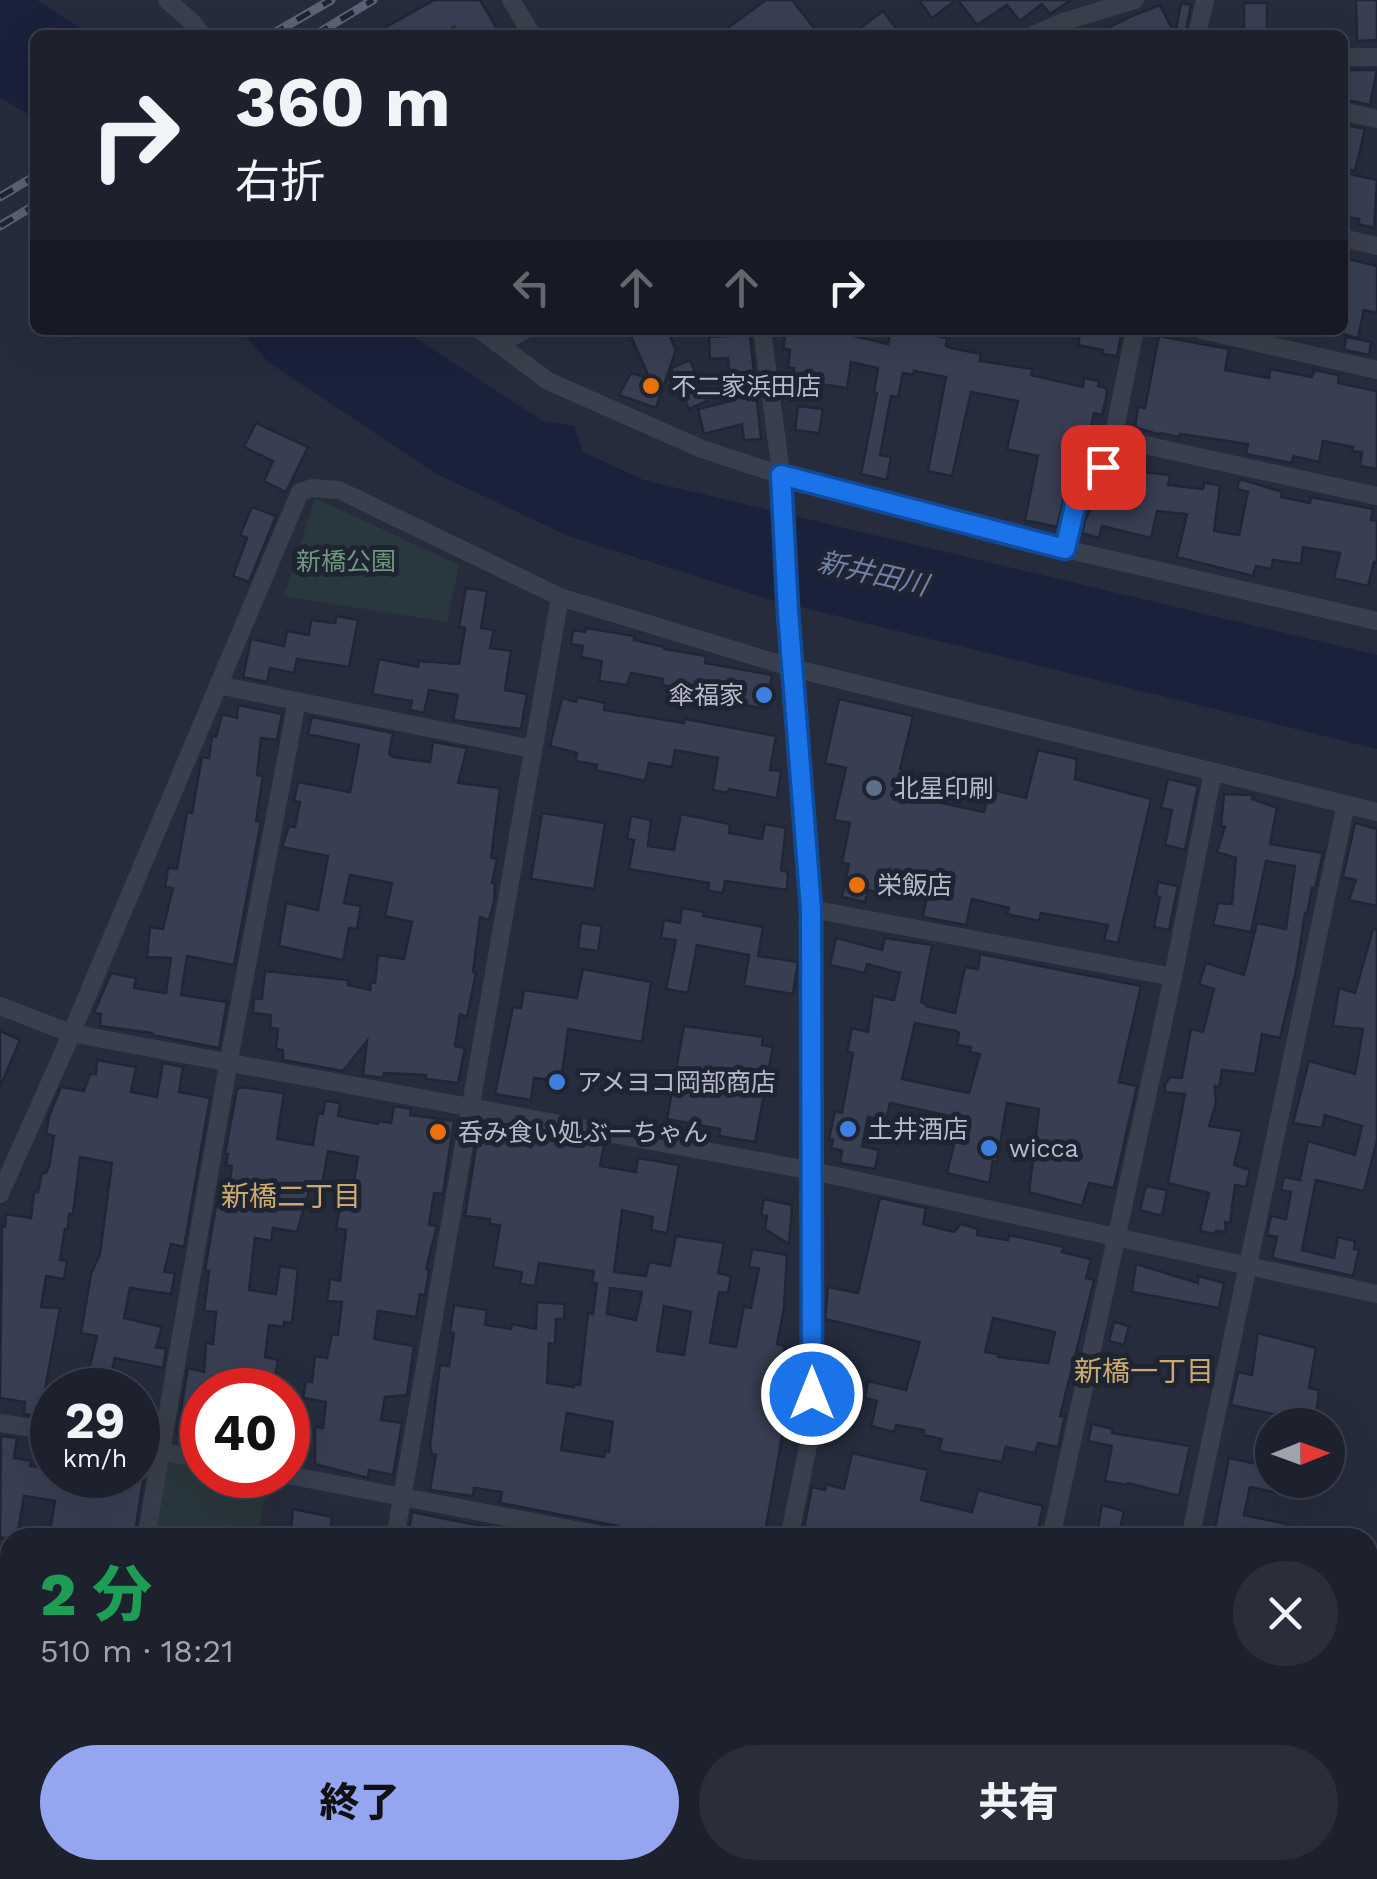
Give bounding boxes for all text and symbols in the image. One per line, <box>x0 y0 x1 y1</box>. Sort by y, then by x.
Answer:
text: 360 m <box>235 61 451 143</box>
icon: right <box>70 70 200 200</box>
text: 右折 <box>235 155 325 208</box>
icon: left <box>504 260 559 315</box>
icon: ahead <box>609 260 664 315</box>
icon: ahead <box>714 260 769 315</box>
icon: right <box>819 260 874 315</box>
place label: 不二家浜田店 <box>671 372 821 401</box>
marker: 不二家浜田店 <box>640 375 662 397</box>
pin <box>1061 425 1146 510</box>
icon: arrive <box>1076 440 1131 495</box>
water label: 新井田川 <box>815 545 934 603</box>
park label: 新橋公園 <box>296 547 396 576</box>
place label: 傘福家 <box>669 681 744 710</box>
marker: 傘福家 <box>753 684 775 706</box>
place label: 北星印刷 <box>894 774 994 803</box>
marker: 北星印刷 <box>863 777 885 799</box>
place label: 栄飯店 <box>877 871 952 900</box>
marker: 栄飯店 <box>846 874 868 896</box>
place label: アメヨコ岡部商店 <box>577 1068 776 1097</box>
marker: アメヨコ岡部商店 <box>546 1071 568 1093</box>
place label: 土井酒店 <box>868 1115 968 1144</box>
place label: 呑み食い処ぶーちゃん <box>458 1118 708 1147</box>
marker: 土井酒店 <box>837 1118 859 1140</box>
marker: 呑み食い処ぶーちゃん <box>427 1121 449 1143</box>
place label: wicca <box>1009 1134 1079 1163</box>
marker: wicca <box>978 1137 1000 1159</box>
district label: 新橋二丁目 <box>221 1180 361 1213</box>
position arrow <box>760 1342 864 1446</box>
district label: 新橋一丁目 <box>1074 1355 1214 1388</box>
speed limit sign: 40 <box>180 1368 310 1498</box>
text: 29 <box>65 1391 125 1450</box>
north arrow <box>1255 1408 1345 1498</box>
map controls <box>1255 1408 1345 1498</box>
text: km/h <box>63 1444 127 1473</box>
text: 2 分 <box>40 1559 152 1630</box>
button: close <box>1233 1561 1338 1666</box>
text: 510 m · 18:21 <box>40 1632 234 1670</box>
button: 終了 <box>40 1745 679 1860</box>
button: 共有 <box>699 1745 1338 1860</box>

